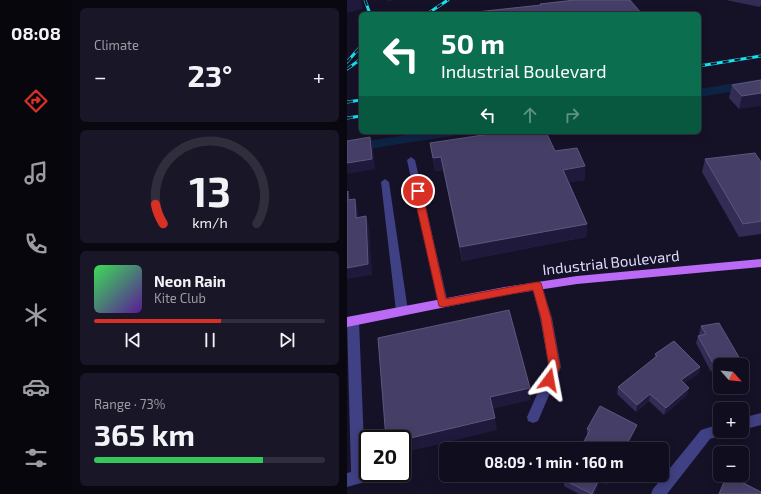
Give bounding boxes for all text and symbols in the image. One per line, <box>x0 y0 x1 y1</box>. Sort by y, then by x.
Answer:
text: 08:08 <box>11 22 61 44</box>
text: 50 m <box>441 26 505 60</box>
icon: left <box>375 28 427 80</box>
text: Climate <box>94 37 139 53</box>
text: 23° <box>187 57 232 93</box>
text: Industrial Boulevard <box>441 60 607 82</box>
text: − <box>94 63 107 89</box>
text: + <box>313 63 325 89</box>
icon: directions <box>22 87 50 115</box>
icon: left <box>477 104 499 126</box>
icon: ahead <box>519 104 541 126</box>
icon: right <box>561 104 583 126</box>
icon: music <box>22 159 50 187</box>
text: 13 <box>189 165 230 215</box>
pin <box>401 174 435 208</box>
icon: arrive <box>407 180 429 202</box>
text: km/h <box>192 214 227 231</box>
icon: phone <box>22 230 50 258</box>
street label: Industrial Boulevard <box>541 246 680 278</box>
text: Neon Rain <box>154 272 226 290</box>
text: Kite Club <box>154 290 206 306</box>
icon: climate <box>22 301 50 329</box>
icon: previous <box>122 329 144 351</box>
icon: pause <box>199 329 221 351</box>
icon: next <box>276 329 298 351</box>
north arrow <box>713 358 749 394</box>
map controls <box>713 358 749 482</box>
position arrow <box>528 359 570 401</box>
icon: car <box>22 373 50 401</box>
text: Range · 73% <box>94 396 165 412</box>
button: + <box>713 402 749 438</box>
text: 365 km <box>94 416 195 452</box>
speed limit sign: 20 <box>359 430 411 482</box>
icon: filters <box>22 444 50 472</box>
button: − <box>713 446 749 482</box>
text: 08:09 · 1 min · 160 m <box>485 453 623 471</box>

